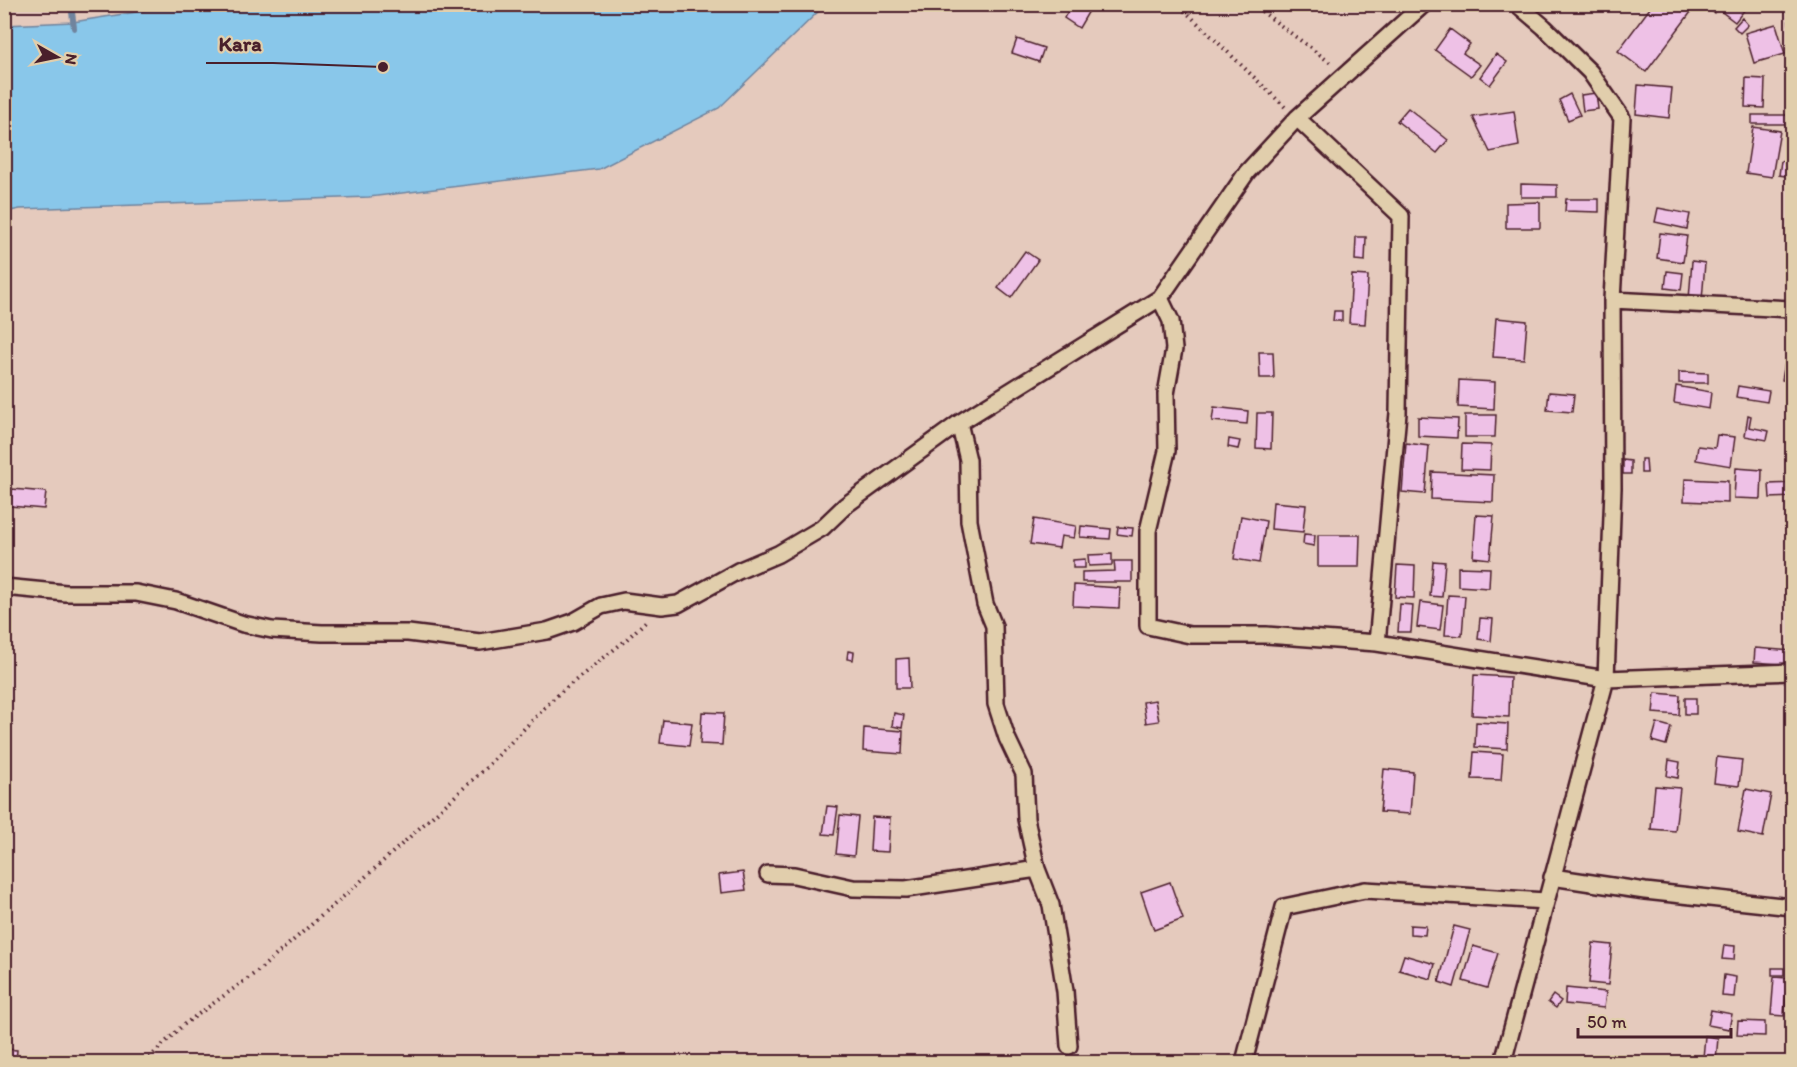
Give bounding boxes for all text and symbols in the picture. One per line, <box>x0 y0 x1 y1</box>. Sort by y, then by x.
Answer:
callout: Kara <box>206 24 273 63</box>
north arrow <box>27 27 87 87</box>
text: Kara <box>218 31 262 56</box>
text: N <box>61 52 82 66</box>
scale bar <box>1578 1001 1731 1039</box>
text: 50 m <box>1587 1011 1627 1033</box>

